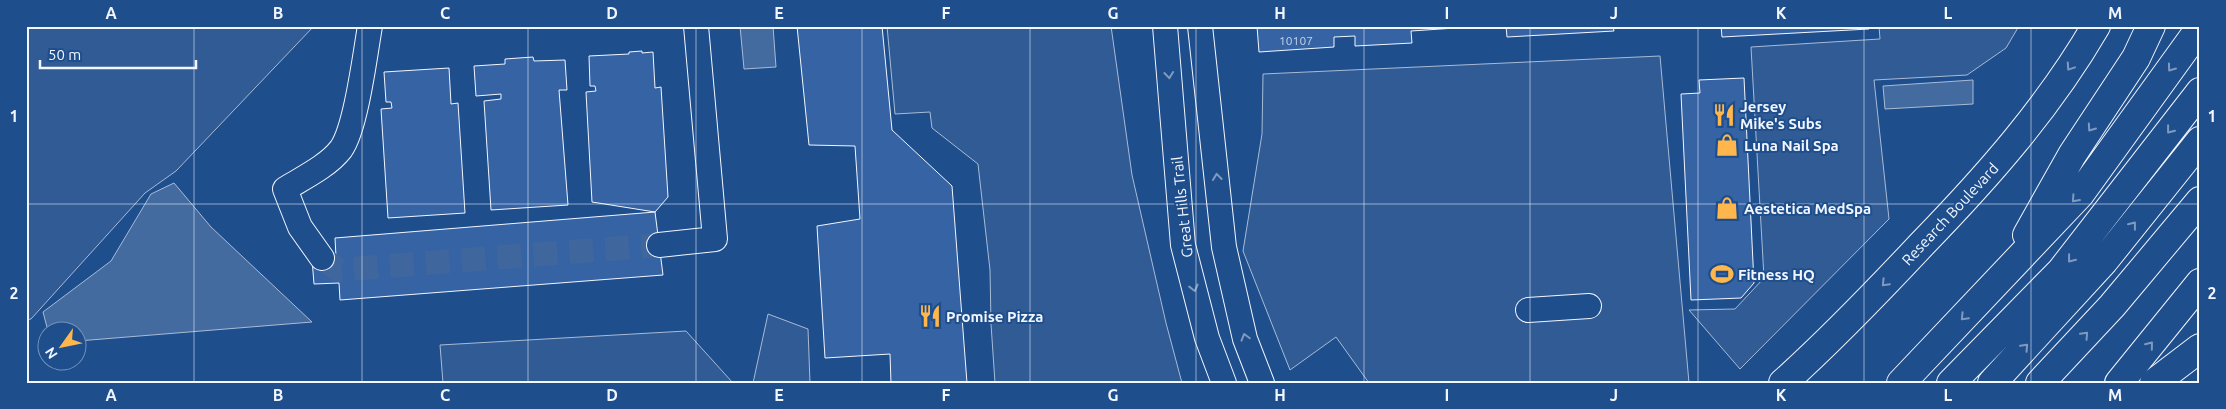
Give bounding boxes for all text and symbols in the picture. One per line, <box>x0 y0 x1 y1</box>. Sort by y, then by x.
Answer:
text: A <box>105 4 117 22</box>
text: B <box>273 4 283 22</box>
text: C <box>440 4 450 22</box>
text: D <box>606 4 618 22</box>
text: E <box>774 4 784 22</box>
text: F <box>942 4 951 22</box>
text: G <box>1107 4 1119 22</box>
text: H <box>1274 4 1286 22</box>
text: I <box>1445 4 1449 22</box>
text: J <box>1610 4 1618 22</box>
text: K <box>1776 4 1787 22</box>
text: L <box>1944 4 1953 22</box>
text: M <box>2108 4 2122 22</box>
house number: 10107 <box>1279 34 1313 47</box>
scale bar <box>40 38 196 70</box>
text: 50 m <box>48 46 81 63</box>
one-way arrow <box>2067 61 2076 71</box>
one-way arrow <box>2168 62 2177 71</box>
one-way arrow <box>1164 71 1175 79</box>
place label: Jersey Mike's Subs <box>1740 98 1822 132</box>
restaurant icon: Jersey Mike's Subs <box>1711 102 1737 128</box>
text: 1 <box>9 107 19 125</box>
text: 1 <box>2207 107 2217 125</box>
one-way arrow <box>2088 122 2097 132</box>
one-way arrow <box>2167 124 2176 134</box>
shop icon: Luna Nail Spa <box>1714 132 1740 158</box>
place label: Luna Nail Spa <box>1744 137 1839 154</box>
street label: Great Hills Trail <box>1168 156 1196 258</box>
street label: Research Boulevard <box>1898 159 2002 269</box>
one-way arrow <box>1212 173 1223 181</box>
one-way arrow <box>2072 193 2081 202</box>
shop icon: Aestetica MedSpa <box>1714 195 1740 221</box>
place label: Aestetica MedSpa <box>1744 200 1871 217</box>
one-way arrow <box>2127 222 2136 231</box>
one-way arrow <box>2068 253 2076 262</box>
sports icon: Fitness HQ <box>1709 261 1735 287</box>
place label: Fitness HQ <box>1738 266 1815 283</box>
one-way arrow <box>1882 278 1891 287</box>
one-way arrow <box>1188 283 1199 292</box>
text: 2 <box>9 284 19 302</box>
text: 2 <box>2207 284 2217 302</box>
restaurant icon: Promise Pizza <box>917 303 943 329</box>
place label: Promise Pizza <box>946 308 1043 325</box>
one-way arrow <box>1961 311 1970 320</box>
north arrow <box>38 322 88 372</box>
one-way arrow <box>2079 331 2088 340</box>
one-way arrow <box>1241 333 1251 342</box>
one-way arrow <box>2144 342 2152 351</box>
text: N <box>42 344 61 362</box>
one-way arrow <box>2019 344 2028 353</box>
text: A <box>105 386 117 404</box>
text: B <box>273 386 283 404</box>
text: C <box>440 386 450 404</box>
text: D <box>606 386 618 404</box>
text: E <box>774 386 784 404</box>
text: F <box>942 386 951 404</box>
text: G <box>1107 386 1119 404</box>
text: H <box>1274 386 1286 404</box>
text: I <box>1445 386 1449 404</box>
text: J <box>1610 386 1618 404</box>
text: K <box>1776 386 1787 404</box>
text: L <box>1944 386 1953 404</box>
text: M <box>2108 386 2122 404</box>

